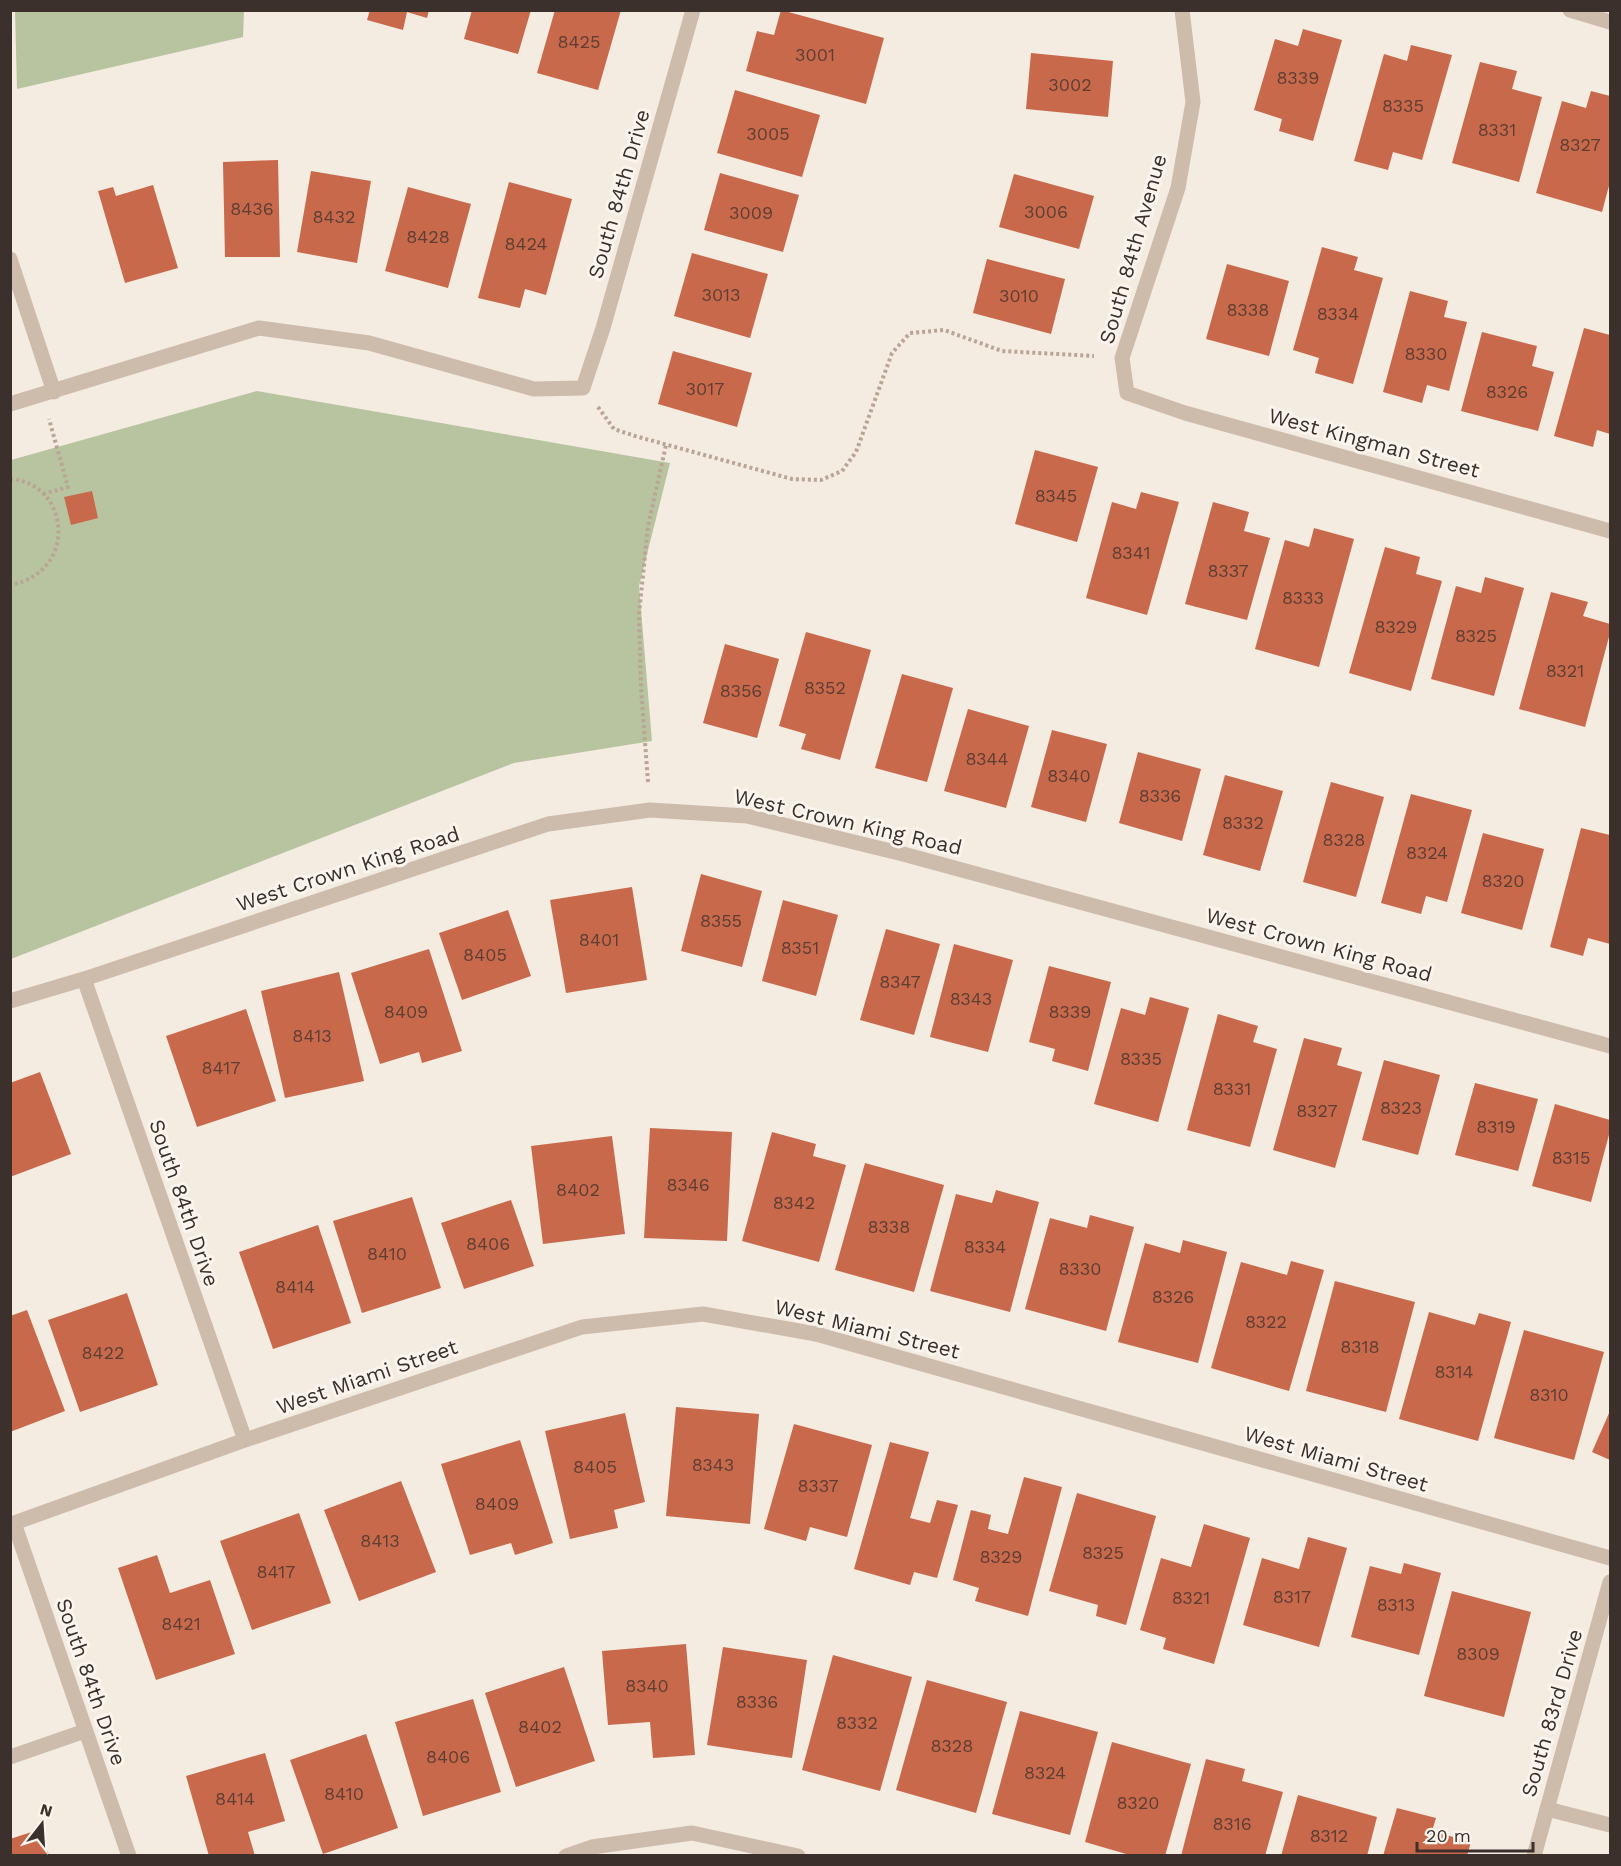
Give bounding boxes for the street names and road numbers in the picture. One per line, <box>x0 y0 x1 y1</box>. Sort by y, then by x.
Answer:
street label: South 84th Drive <box>582 106 655 281</box>
street label: South 84th Avenue <box>1093 151 1172 347</box>
street label: West Kingman Street <box>1266 402 1483 483</box>
street label: West Crown King Road <box>732 783 965 860</box>
street label: West Crown King Road <box>233 821 463 916</box>
street label: West Crown King Road <box>1203 902 1435 987</box>
street label: South 84th Drive <box>144 1116 225 1290</box>
street label: West Miami Street <box>772 1293 963 1364</box>
street label: West Miami Street <box>273 1334 461 1419</box>
street label: West Miami Street <box>1241 1420 1431 1497</box>
street label: South 84th Drive <box>51 1595 132 1769</box>
street label: South 83rd Drive <box>1516 1626 1587 1800</box>

